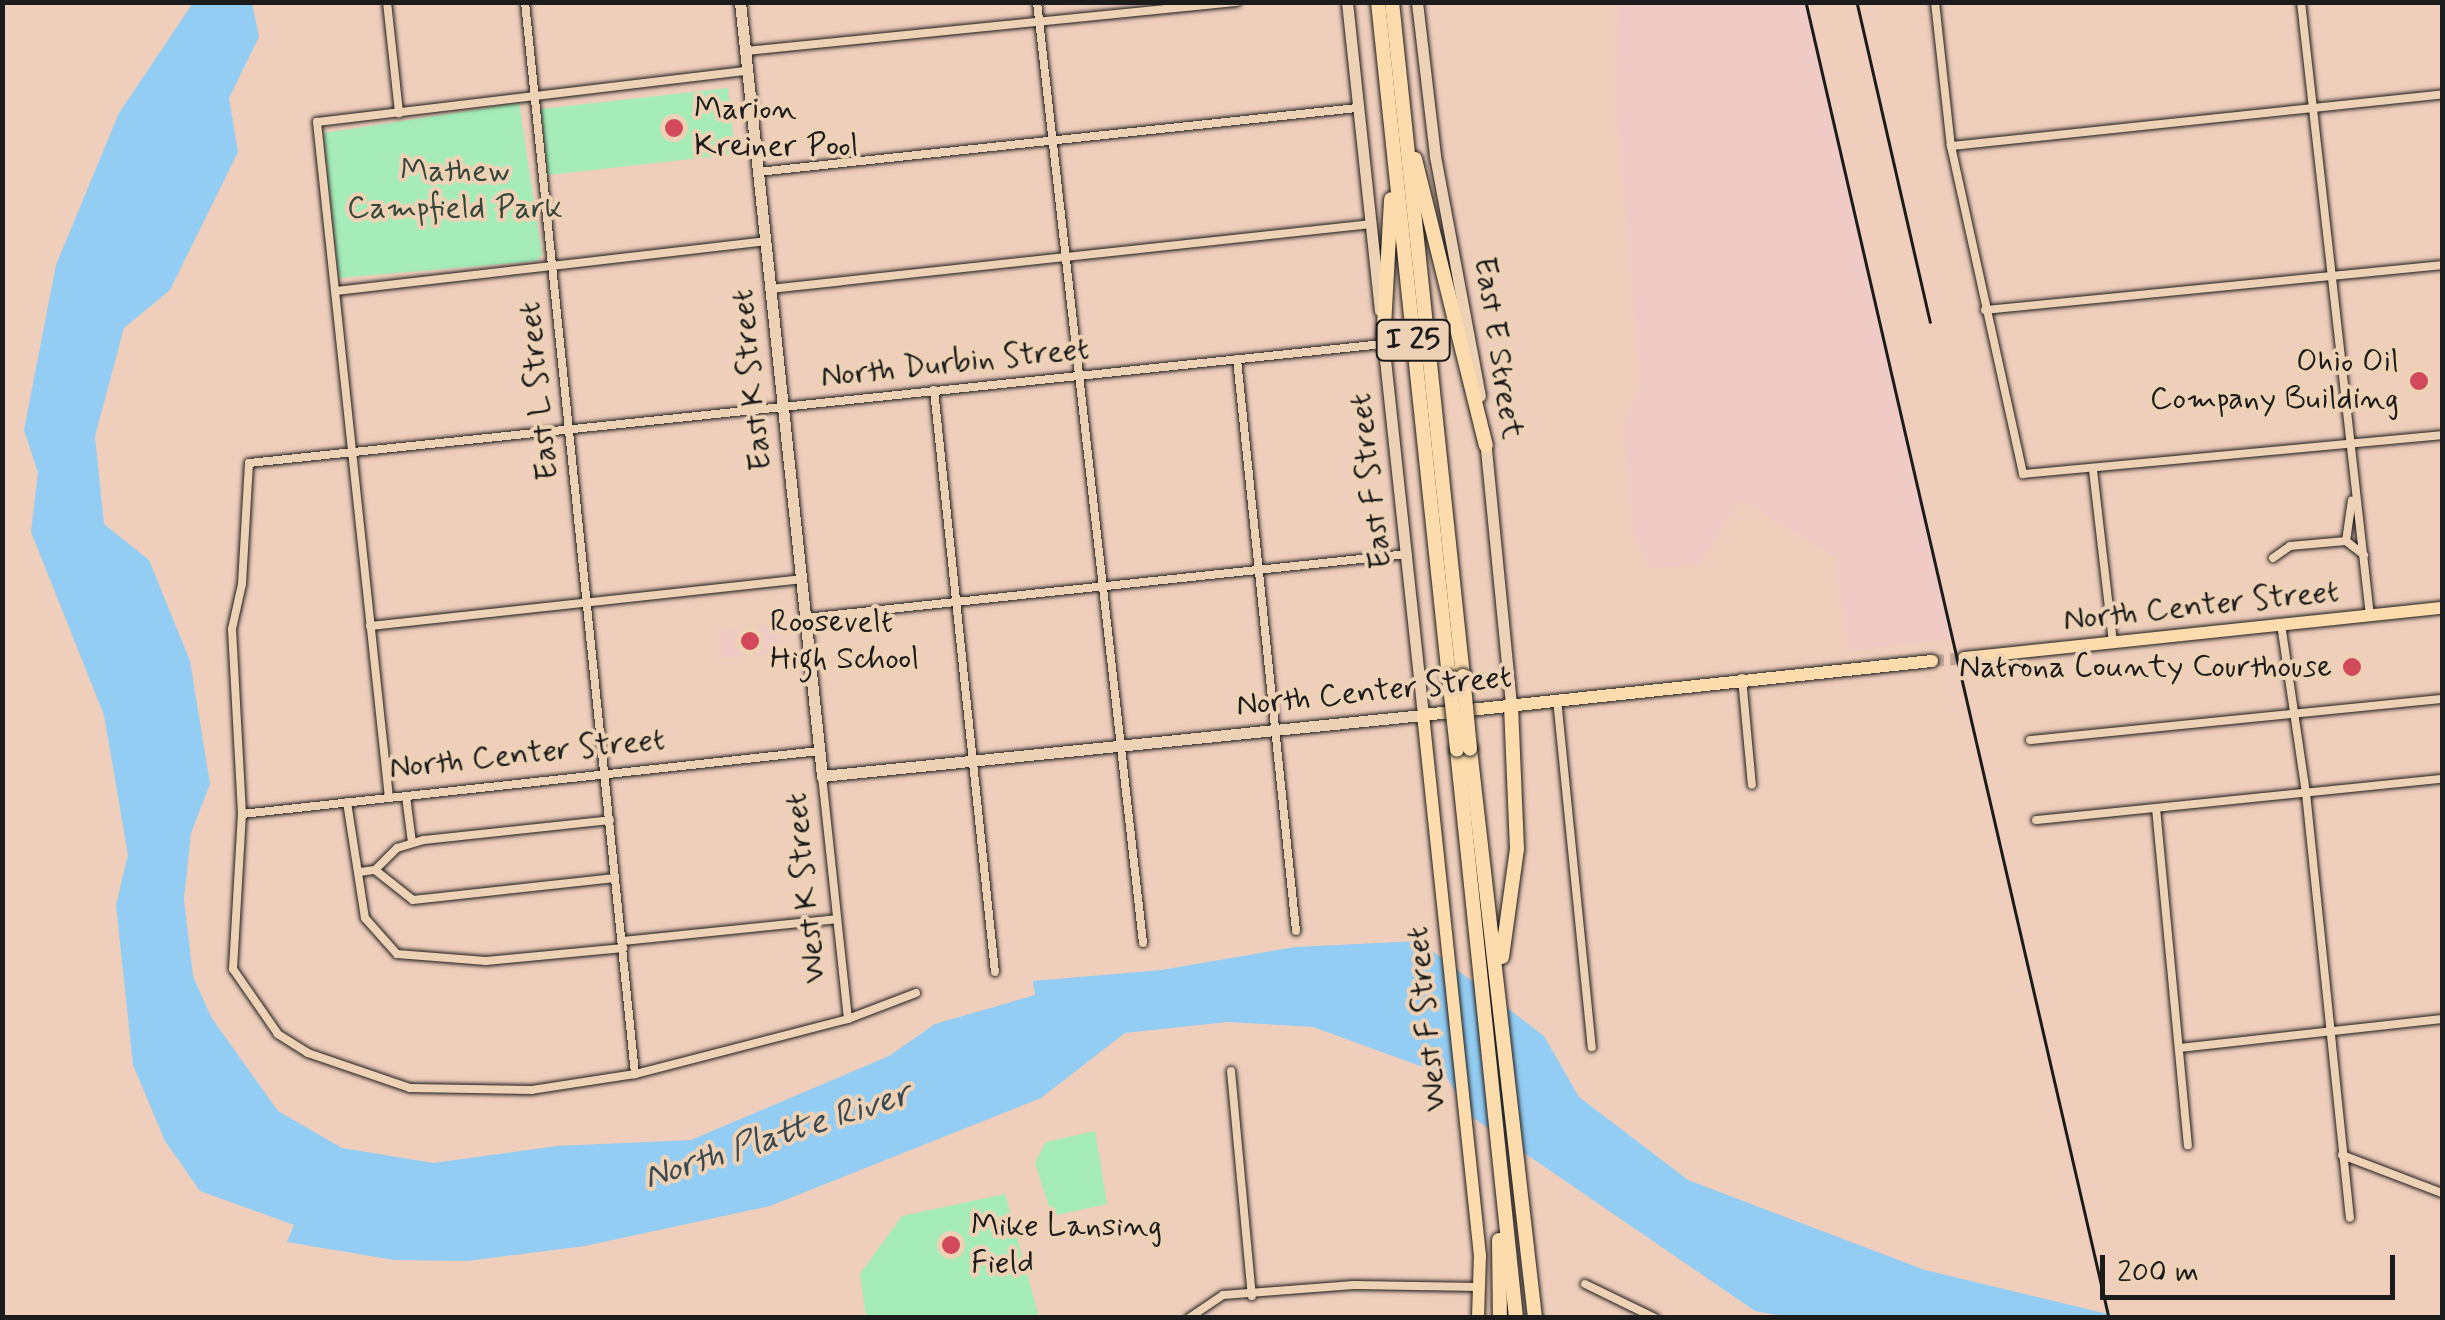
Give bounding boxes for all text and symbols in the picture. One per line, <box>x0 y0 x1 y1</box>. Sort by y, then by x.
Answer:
place label: Marion Kreiner Pool <box>694 91 854 166</box>
marker: Marion Kreiner Pool <box>663 117 685 139</box>
park label: Mathew Campfield Park <box>350 153 560 228</box>
street label: East E Street <box>1465 254 1531 442</box>
street label: East K Street <box>723 285 781 475</box>
street label: East L Street <box>510 297 568 485</box>
road number: I 25 <box>1376 315 1450 365</box>
street label: North Durbin Street <box>816 330 1094 396</box>
place label: Ohio Oil Company Building <box>2158 344 2399 419</box>
marker: Ohio Oil Company Building <box>2408 370 2430 392</box>
street label: East F Street <box>1341 388 1401 574</box>
street label: North Center Street <box>2059 572 2343 640</box>
place label: Roosevelt High School <box>770 604 919 679</box>
marker: Roosevelt High School <box>739 630 761 652</box>
place label: Natrona County Courthouse <box>1969 648 2332 686</box>
marker: Natrona County Courthouse <box>2341 656 2363 678</box>
street label: North Center Street <box>1232 658 1516 726</box>
street label: North Center Street <box>385 720 669 788</box>
street label: West K Street <box>777 788 835 988</box>
street label: West F Street <box>1398 922 1456 1116</box>
water label: North Platte River <box>639 1073 915 1199</box>
place label: Mike Lansing Field <box>971 1208 1153 1283</box>
marker: Mike Lansing Field <box>940 1234 962 1256</box>
scale bar <box>2105 1235 2400 1297</box>
text: 200 m <box>2117 1253 2199 1292</box>

